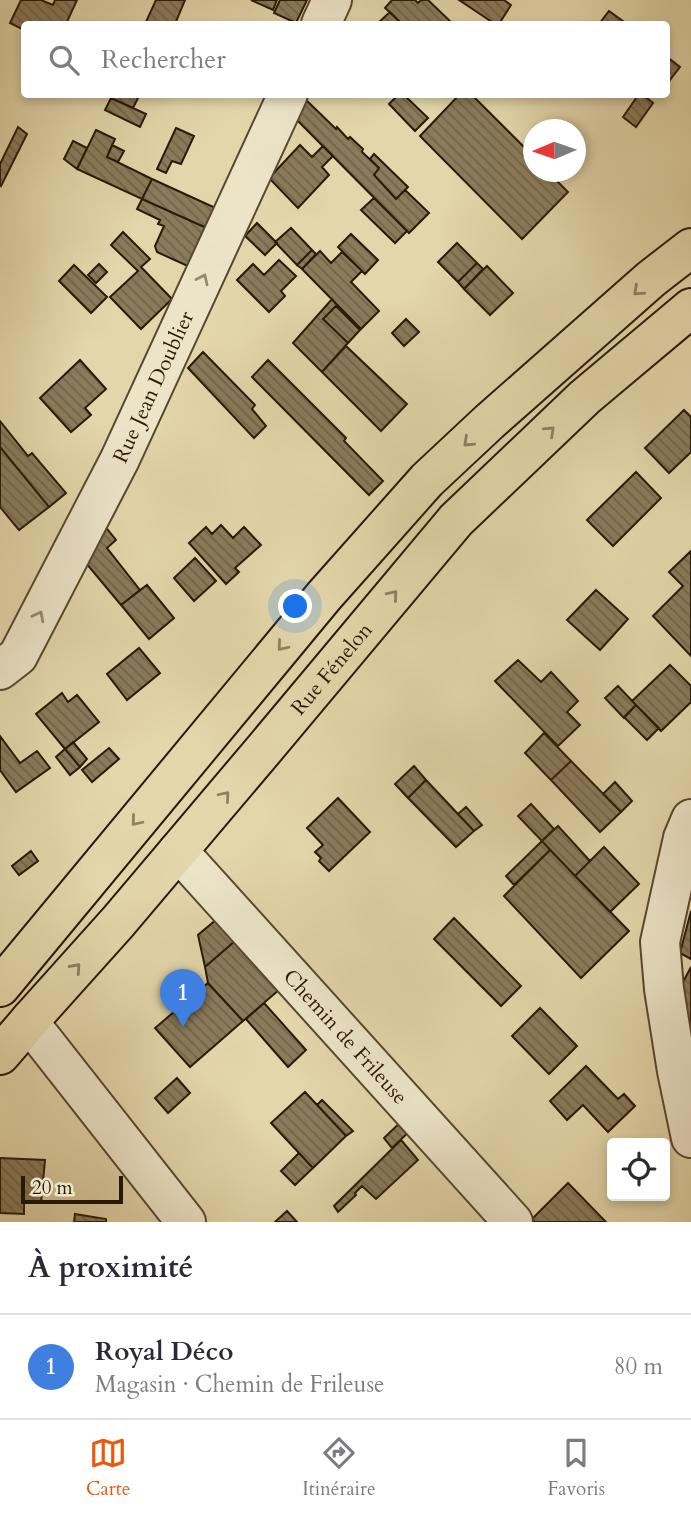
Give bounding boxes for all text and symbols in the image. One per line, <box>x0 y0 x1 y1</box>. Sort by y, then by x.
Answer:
search box <box>21 21 670 98</box>
icon: search <box>45 41 83 79</box>
text: Rechercher <box>101 42 226 77</box>
north arrow <box>523 119 586 182</box>
one-way arrow <box>195 274 209 286</box>
one-way arrow <box>633 283 646 295</box>
street label: Rue Jean Doublier <box>106 306 201 468</box>
one-way arrow <box>542 427 555 439</box>
one-way arrow <box>463 434 476 447</box>
your location <box>278 589 312 623</box>
one-way arrow <box>385 591 397 604</box>
one-way arrow <box>31 611 45 623</box>
street label: Rue Fénelon <box>284 616 379 722</box>
one-way arrow <box>278 638 290 651</box>
one-way arrow <box>217 791 229 804</box>
one-way arrow <box>132 814 145 826</box>
one-way arrow <box>68 963 81 976</box>
street label: Chemin de Frileuse <box>276 963 414 1111</box>
pin: 1 <box>160 969 206 1027</box>
map controls <box>607 1138 670 1201</box>
button: locate <box>607 1138 670 1201</box>
scale bar <box>21 1173 122 1205</box>
text: 20 m <box>32 1175 73 1201</box>
text: À proximité <box>28 1247 193 1288</box>
text: Royal Déco <box>95 1334 233 1369</box>
text: 1 <box>45 1351 57 1382</box>
text: 80 m <box>614 1351 663 1382</box>
text: Magasin · Chemin de Frileuse <box>95 1369 385 1400</box>
tab: Carte <box>86 1434 130 1502</box>
tab: Itinéraire <box>302 1434 376 1502</box>
tab: Favoris <box>547 1434 605 1502</box>

